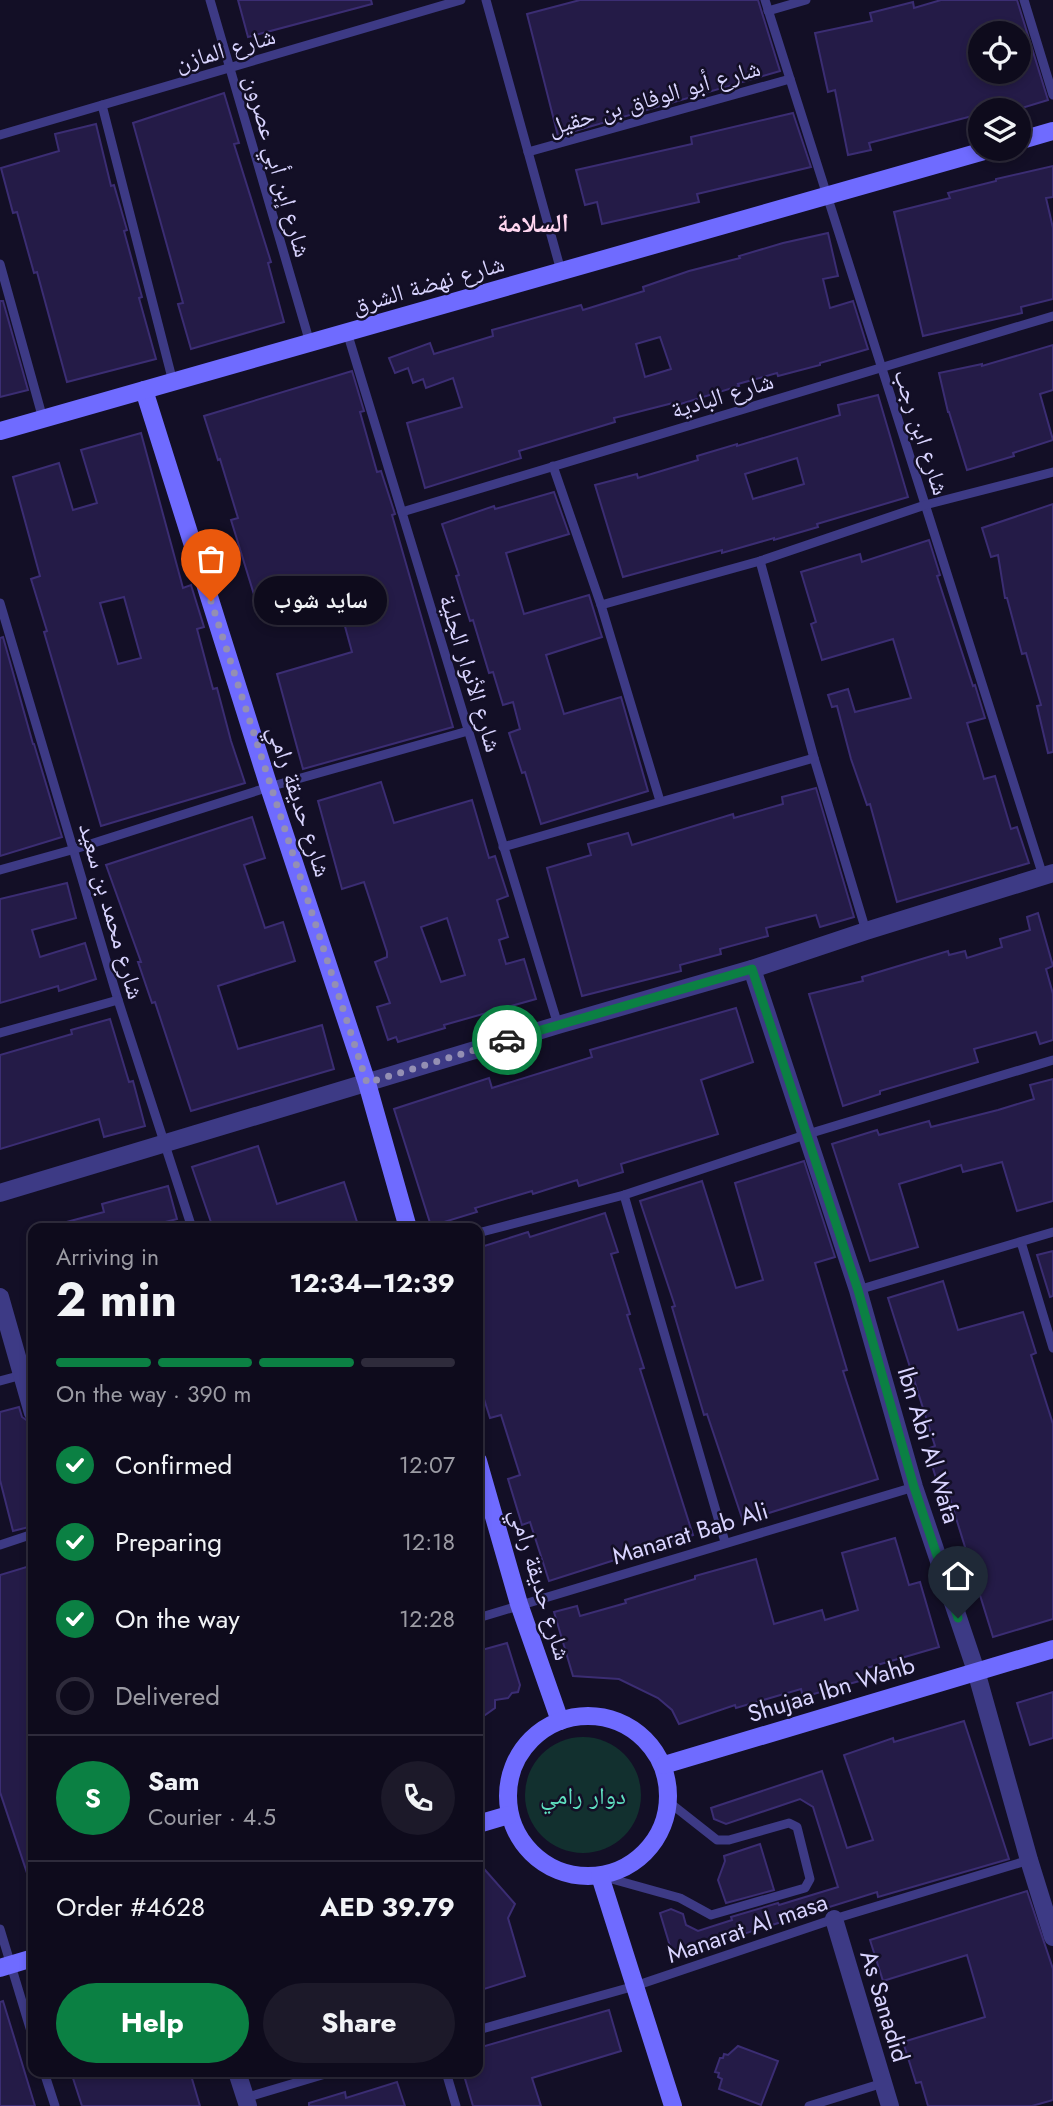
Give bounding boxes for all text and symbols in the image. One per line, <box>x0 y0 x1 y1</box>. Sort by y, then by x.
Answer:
street label: شارع المازن <box>171 18 279 80</box>
map controls <box>968 21 1031 161</box>
button: locate <box>968 21 1031 84</box>
street label: شارع أبو الوفاق بن حقيل <box>544 50 764 144</box>
street label: شارع إبن أبي عصرون <box>233 71 321 262</box>
button: layers <box>968 98 1031 161</box>
district label: السلامة <box>497 204 569 242</box>
street label: شارع نهضة الشرق <box>348 246 508 322</box>
street label: شارع البادية <box>666 363 778 427</box>
street label: شارع ابن رجب <box>885 365 959 499</box>
pin <box>181 529 241 601</box>
icon: bag <box>192 540 230 578</box>
callout: سايد شوب <box>253 576 386 626</box>
text: سايد شوب <box>273 583 368 617</box>
street label: شارع الأنوار الجلية <box>430 590 512 756</box>
street label: شارع حديقة رامي <box>257 721 341 882</box>
street label: شارع محمد بن سعيد <box>70 819 154 1003</box>
courier <box>472 1005 542 1075</box>
icon: car <box>488 1021 526 1059</box>
text: Arriving in <box>56 1240 159 1274</box>
text: 12:34–12:39 <box>289 1264 455 1302</box>
text: 2 min <box>56 1267 177 1333</box>
street label: Ibn Abi Al Wafa <box>889 1362 969 1528</box>
text: On the way · 390 m <box>56 1377 251 1411</box>
icon: check <box>56 1446 94 1484</box>
text: Confirmed <box>115 1446 232 1484</box>
text: 12:07 <box>399 1448 455 1482</box>
street label: Manarat Bab Ali <box>608 1493 772 1573</box>
street label: شارع حديقة رامي <box>499 1504 581 1665</box>
icon: check <box>56 1523 94 1561</box>
text: Preparing <box>115 1523 222 1561</box>
text: 12:18 <box>402 1525 455 1559</box>
pin <box>928 1546 988 1618</box>
icon: home <box>939 1557 977 1595</box>
icon: check <box>56 1600 94 1638</box>
text: On the way <box>115 1600 240 1638</box>
text: 12:28 <box>399 1602 455 1636</box>
street label: Shujaa Ibn Wahb <box>743 1647 919 1731</box>
text: Delivered <box>115 1677 220 1715</box>
button: phone <box>381 1761 455 1835</box>
text: Sam <box>148 1762 200 1800</box>
park label: دوار رامي <box>540 1778 626 1815</box>
text: S <box>85 1779 101 1817</box>
text: Courier · 4.5 <box>148 1800 276 1834</box>
street label: Manarat Al masa <box>662 1884 832 1972</box>
text: Order #4628 <box>56 1888 205 1926</box>
text: AED 39.79 <box>320 1888 455 1926</box>
street label: As Sanadid <box>851 1946 919 2066</box>
button: Help <box>56 1983 249 2063</box>
button: Share <box>263 1983 455 2063</box>

